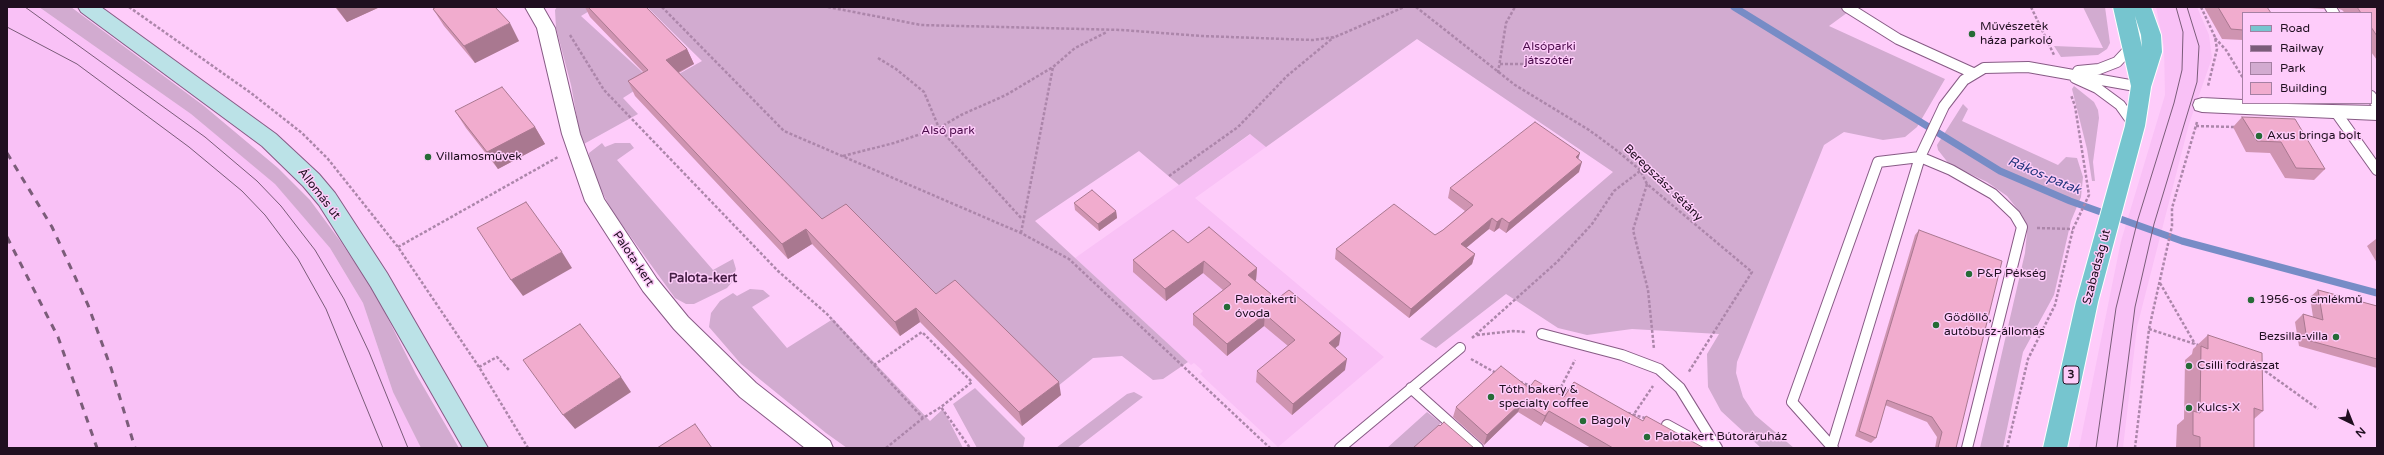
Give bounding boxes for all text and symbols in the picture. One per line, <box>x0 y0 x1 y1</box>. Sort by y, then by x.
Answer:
legend <box>2242 12 2372 104</box>
place label: Művészetek háza parkoló <box>1980 20 2053 48</box>
text: Road <box>2280 21 2310 35</box>
marker: Művészetek háza parkoló <box>1967 29 1977 39</box>
park label: Alsóparki játszótér <box>1522 40 1576 68</box>
text: Railway <box>2280 41 2324 55</box>
text: Park <box>2280 61 2306 75</box>
text: Building <box>2280 81 2327 95</box>
park label: Alsó park <box>921 124 975 138</box>
place label: Axus bringa bolt <box>2267 129 2361 143</box>
marker: Axus bringa bolt <box>2254 131 2264 141</box>
street label: Beregszász sétány <box>1620 141 1706 225</box>
place label: Villamosművek <box>436 150 522 164</box>
marker: Villamosművek <box>423 152 433 162</box>
water label: Rákos-patak <box>2005 154 2083 198</box>
street label: Állomás út <box>295 166 343 222</box>
street label: Szabadság út <box>2080 228 2114 306</box>
street label: Palota-kert <box>609 229 657 289</box>
place label: P&P Pékség <box>1977 267 2046 281</box>
marker: P&P Pékség <box>1964 269 1974 279</box>
district label: Palota-kert <box>669 271 737 287</box>
place label: Palotakerti óvoda <box>1235 293 1296 321</box>
place label: 1956-os emlékmű <box>2259 293 2363 307</box>
marker: 1956-os emlékmű <box>2246 295 2256 305</box>
marker: Palotakerti óvoda <box>1222 302 1232 312</box>
place label: Gödöllő, autóbusz-állomás <box>1944 311 2045 339</box>
marker: Gödöllő, autóbusz-állomás <box>1931 320 1941 330</box>
place label: Bezsilla-villa <box>2259 330 2328 344</box>
marker: Bezsilla-villa <box>2331 332 2341 342</box>
place label: Csilli fodrászat <box>2197 359 2279 373</box>
marker: Csilli fodrászat <box>2184 361 2194 371</box>
road number: 3 <box>2063 366 2079 384</box>
place label: Tóth bakery & specialty coffee <box>1499 383 1588 411</box>
marker: Tóth bakery & specialty coffee <box>1486 392 1496 402</box>
place label: Kulcs-X <box>2197 401 2240 415</box>
marker: Kulcs-X <box>2184 403 2194 413</box>
north arrow <box>2332 403 2372 443</box>
place label: Bagoly <box>1591 414 1630 428</box>
marker: Bagoly <box>1578 416 1588 426</box>
text: N <box>2353 424 2368 440</box>
place label: Palotakert Bútoráruház <box>1655 430 1787 444</box>
marker: Palotakert Bútoráruház <box>1642 432 1652 442</box>

